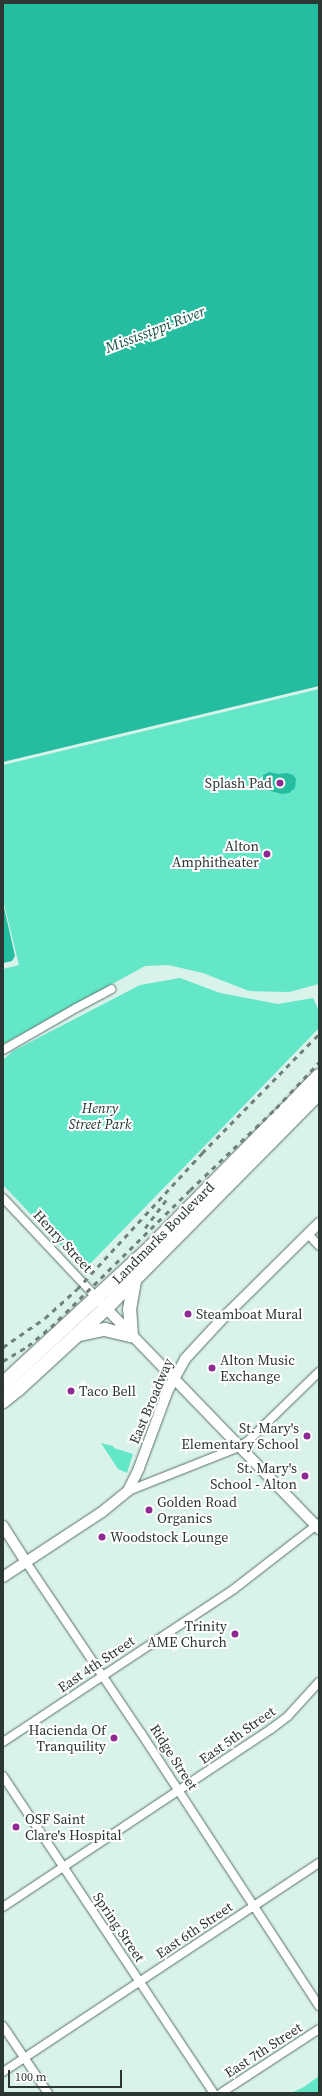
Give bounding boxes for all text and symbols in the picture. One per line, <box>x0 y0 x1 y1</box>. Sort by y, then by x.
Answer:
water label: Mississippi River <box>102 302 208 356</box>
place label: Splash Pad <box>205 775 272 791</box>
marker: Splash Pad <box>275 778 285 788</box>
place label: Alton Amphitheater <box>172 838 259 870</box>
marker: Alton Amphitheater <box>262 849 272 859</box>
park label: Henry Street Park <box>69 1100 131 1132</box>
street label: Landmarks Boulevard <box>108 1178 218 1288</box>
street label: Henry Street <box>30 1206 96 1276</box>
place label: Steamboat Mural <box>196 1306 303 1322</box>
marker: Steamboat Mural <box>183 1309 193 1319</box>
place label: Alton Music Exchange <box>220 1352 295 1384</box>
street label: East Broadway <box>125 1356 177 1446</box>
marker: Alton Music Exchange <box>207 1363 217 1373</box>
place label: Taco Bell <box>79 1383 136 1399</box>
marker: Taco Bell <box>66 1386 76 1396</box>
place label: St. Mary's Elementary School <box>181 1420 299 1452</box>
marker: St. Mary's Elementary School <box>302 1431 312 1441</box>
place label: St. Mary's School - Alton <box>210 1460 297 1492</box>
marker: St. Mary's School - Alton <box>300 1471 310 1481</box>
place label: Golden Road Organics <box>157 1494 237 1526</box>
marker: Golden Road Organics <box>144 1505 154 1515</box>
place label: Woodstock Lounge <box>110 1529 228 1545</box>
marker: Woodstock Lounge <box>97 1532 107 1542</box>
place label: Trinity AME Church <box>147 1618 227 1650</box>
marker: Trinity AME Church <box>230 1629 240 1639</box>
street label: East 4th Street <box>54 1632 138 1696</box>
street label: East 5th Street <box>196 1703 278 1767</box>
street label: Ridge Street <box>147 1721 201 1793</box>
place label: Hacienda Of Tranquility <box>28 1722 106 1754</box>
marker: Hacienda Of Tranquility <box>109 1733 119 1743</box>
place label: OSF Saint Clare's Hospital <box>25 1811 122 1844</box>
marker: OSF Saint Clare's Hospital <box>10 1821 22 1833</box>
street label: Spring Street <box>90 1889 148 1965</box>
street label: East 6th Street <box>152 1898 236 1962</box>
street label: East 7th Street <box>221 2019 305 2081</box>
scale bar <box>10 2062 124 2088</box>
text: 100 m <box>15 2069 47 2085</box>

